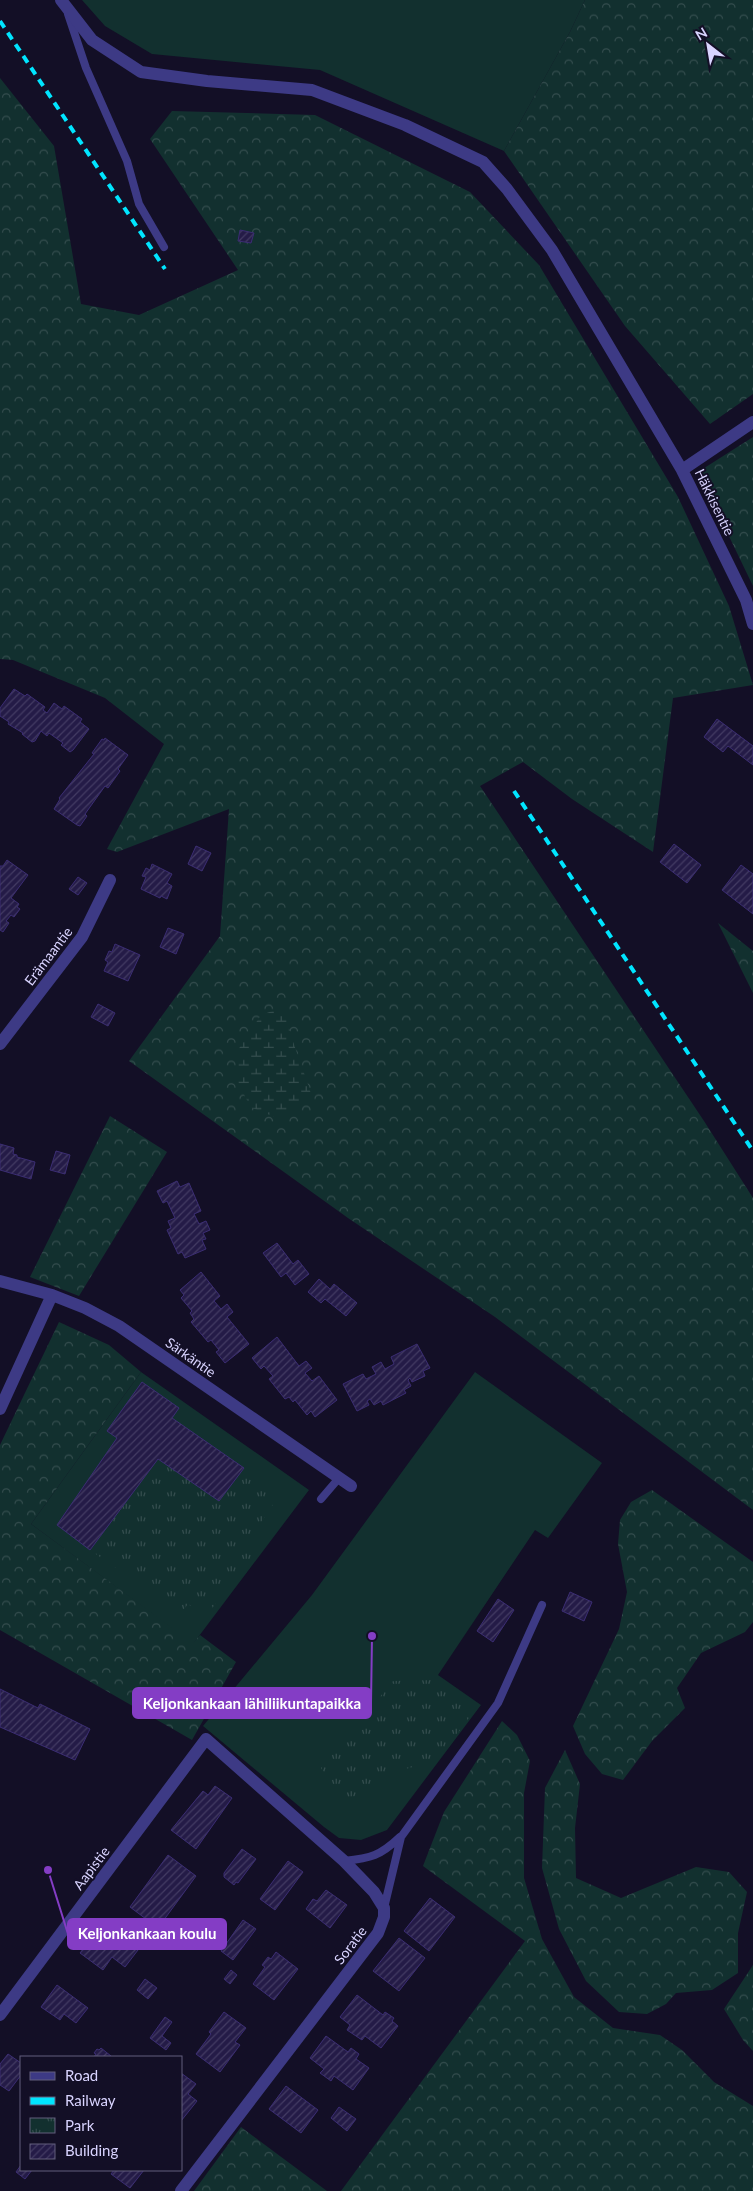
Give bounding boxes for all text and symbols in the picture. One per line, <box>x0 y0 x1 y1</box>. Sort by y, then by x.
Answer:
north arrow <box>683 20 733 70</box>
text: N <box>692 23 710 43</box>
street label: Häkkisentie <box>692 466 738 538</box>
street label: Erämaantie <box>20 923 76 989</box>
street label: Särkäntie <box>163 1334 219 1380</box>
callout: Keljonkankaan lähiliikuntapaikka <box>133 1688 371 1718</box>
text: Keljonkankaan lähiliikuntapaikka <box>143 1694 361 1712</box>
street label: Aapistie <box>69 1843 113 1893</box>
callout: Keljonkankaan koulu <box>68 1919 226 1949</box>
street label: Soratie <box>330 1923 370 1967</box>
text: Keljonkankaan koulu <box>78 1924 216 1942</box>
legend <box>20 2056 182 2171</box>
text: Road <box>65 2066 98 2084</box>
text: Railway <box>65 2091 116 2109</box>
text: Park <box>65 2116 95 2134</box>
text: Building <box>65 2141 118 2159</box>

